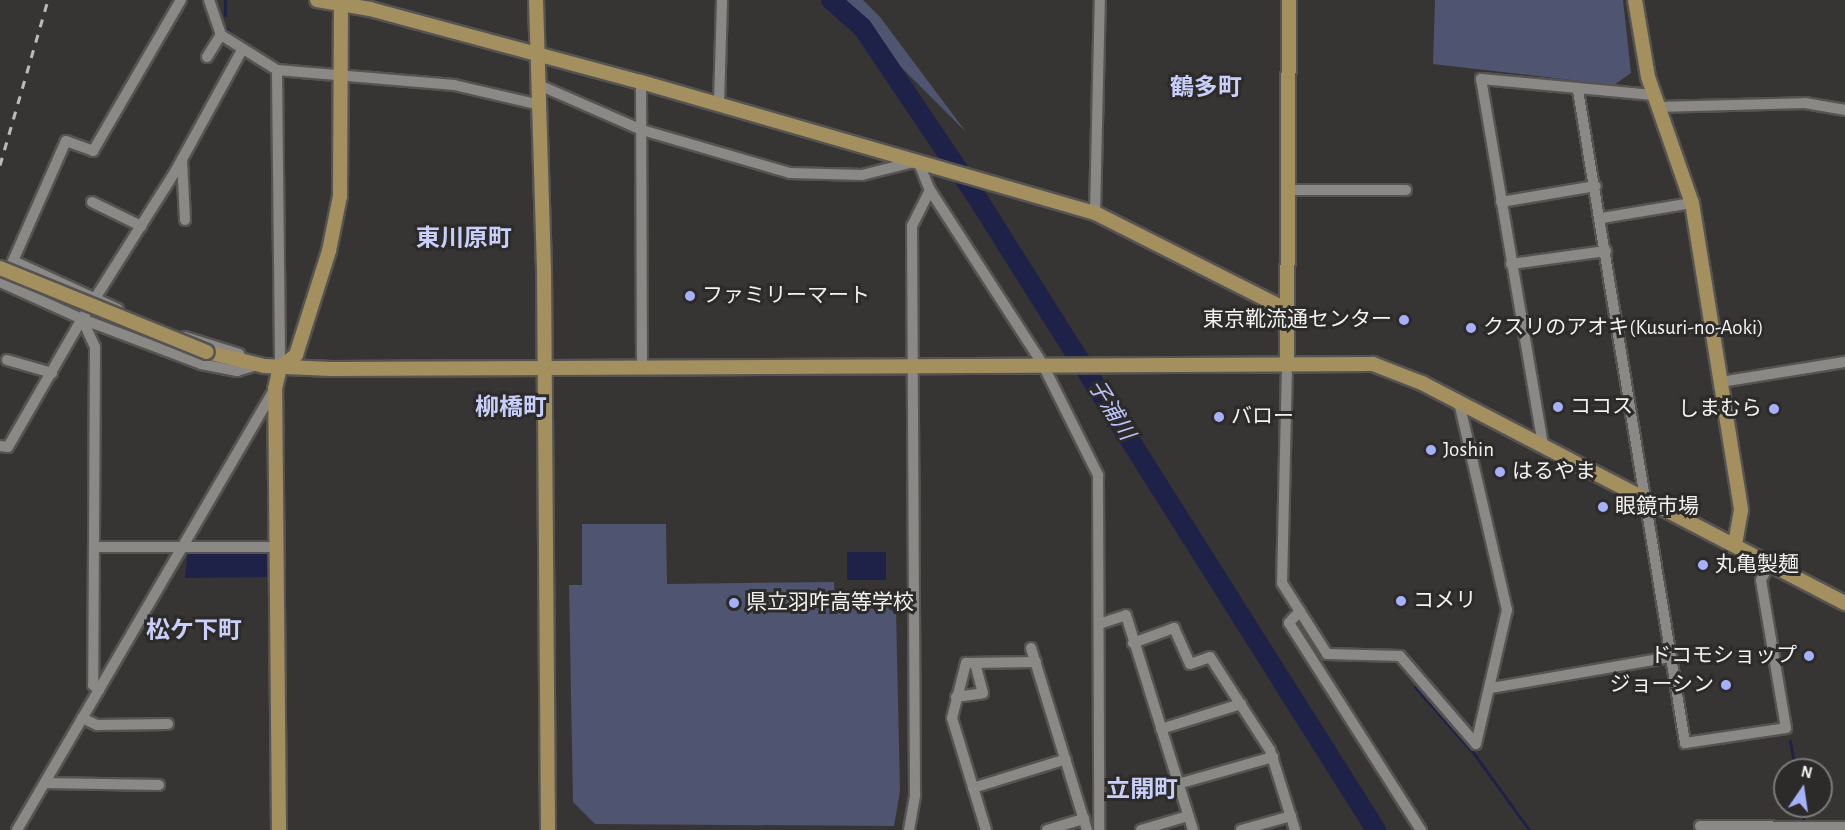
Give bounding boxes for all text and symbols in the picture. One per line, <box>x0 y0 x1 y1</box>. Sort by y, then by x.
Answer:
district label: 鶴多町 <box>1170 75 1242 103</box>
district label: 東川原町 <box>416 226 512 254</box>
place label: ファミリーマート <box>702 283 870 309</box>
marker: ファミリーマート <box>683 289 697 303</box>
place label: 東京靴流通センター <box>1203 307 1392 333</box>
marker: 東京靴流通センター <box>1397 313 1411 327</box>
place label: クスリのアオキ(Kusuri-no-Aoki) <box>1483 315 1764 341</box>
marker: クスリのアオキ(Kusuri-no-Aoki) <box>1464 321 1478 335</box>
water label: 子浦川 <box>1082 375 1140 445</box>
place label: ココス <box>1570 394 1633 420</box>
district label: 柳橋町 <box>475 395 547 423</box>
place label: しまむら <box>1678 396 1762 422</box>
marker: ココス <box>1551 400 1565 414</box>
marker: しまむら <box>1767 402 1781 416</box>
place label: バロー <box>1231 404 1294 430</box>
marker: バロー <box>1212 410 1226 424</box>
place label: Joshin <box>1443 437 1494 463</box>
marker: Joshin <box>1424 443 1438 457</box>
place label: はるやま <box>1512 459 1596 485</box>
marker: はるやま <box>1493 465 1507 479</box>
place label: 眼鏡市場 <box>1615 494 1699 520</box>
marker: 眼鏡市場 <box>1596 500 1610 514</box>
place label: 丸亀製麺 <box>1715 552 1799 578</box>
marker: 丸亀製麺 <box>1696 558 1710 572</box>
place label: コメリ <box>1413 588 1476 614</box>
place label: 県立羽咋高等学校 <box>746 590 914 616</box>
marker: コメリ <box>1394 594 1408 608</box>
marker: 県立羽咋高等学校 <box>727 596 741 610</box>
district label: 松ケ下町 <box>146 618 242 646</box>
place label: ドコモショップ <box>1650 643 1797 669</box>
marker: ドコモショップ <box>1802 649 1816 663</box>
place label: ジョーシン <box>1609 672 1714 698</box>
marker: ジョーシン <box>1719 678 1733 692</box>
north arrow <box>1773 758 1833 818</box>
text: N <box>1799 763 1814 781</box>
district label: 立開町 <box>1106 777 1178 805</box>

